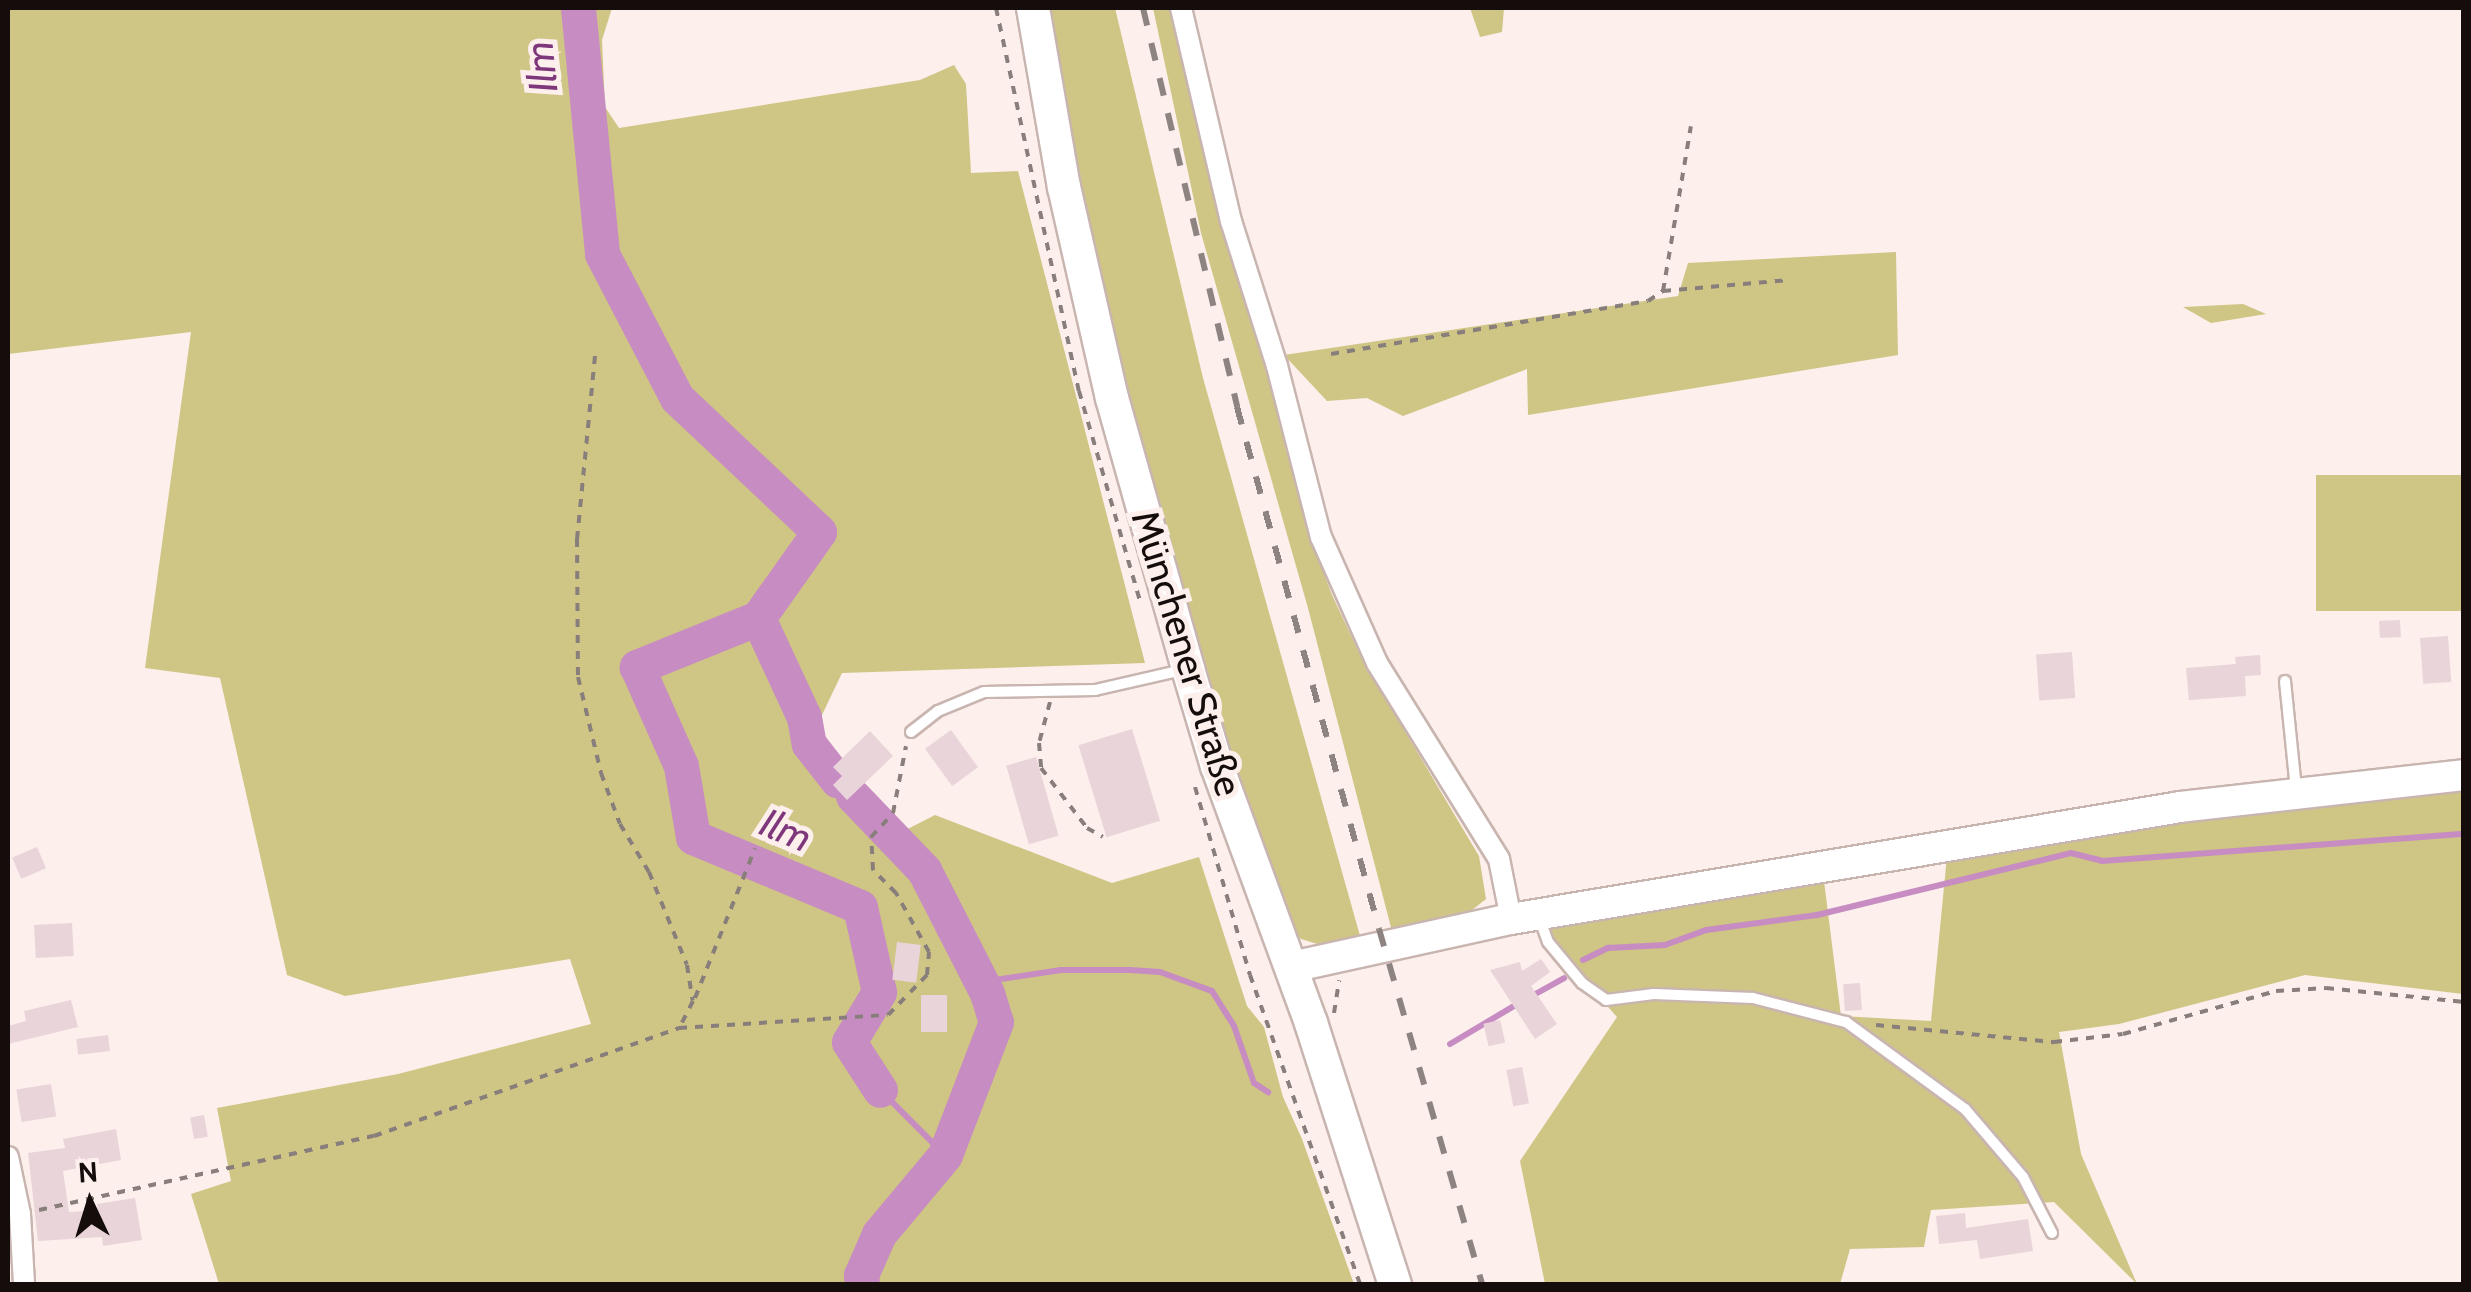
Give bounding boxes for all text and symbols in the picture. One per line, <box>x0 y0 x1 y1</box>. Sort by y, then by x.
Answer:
water label: Ilm <box>514 39 568 95</box>
street label: Münchener Straße <box>1122 505 1252 801</box>
water label: Ilm <box>753 798 819 862</box>
north arrow <box>40 1152 140 1252</box>
text: N <box>77 1154 99 1190</box>

